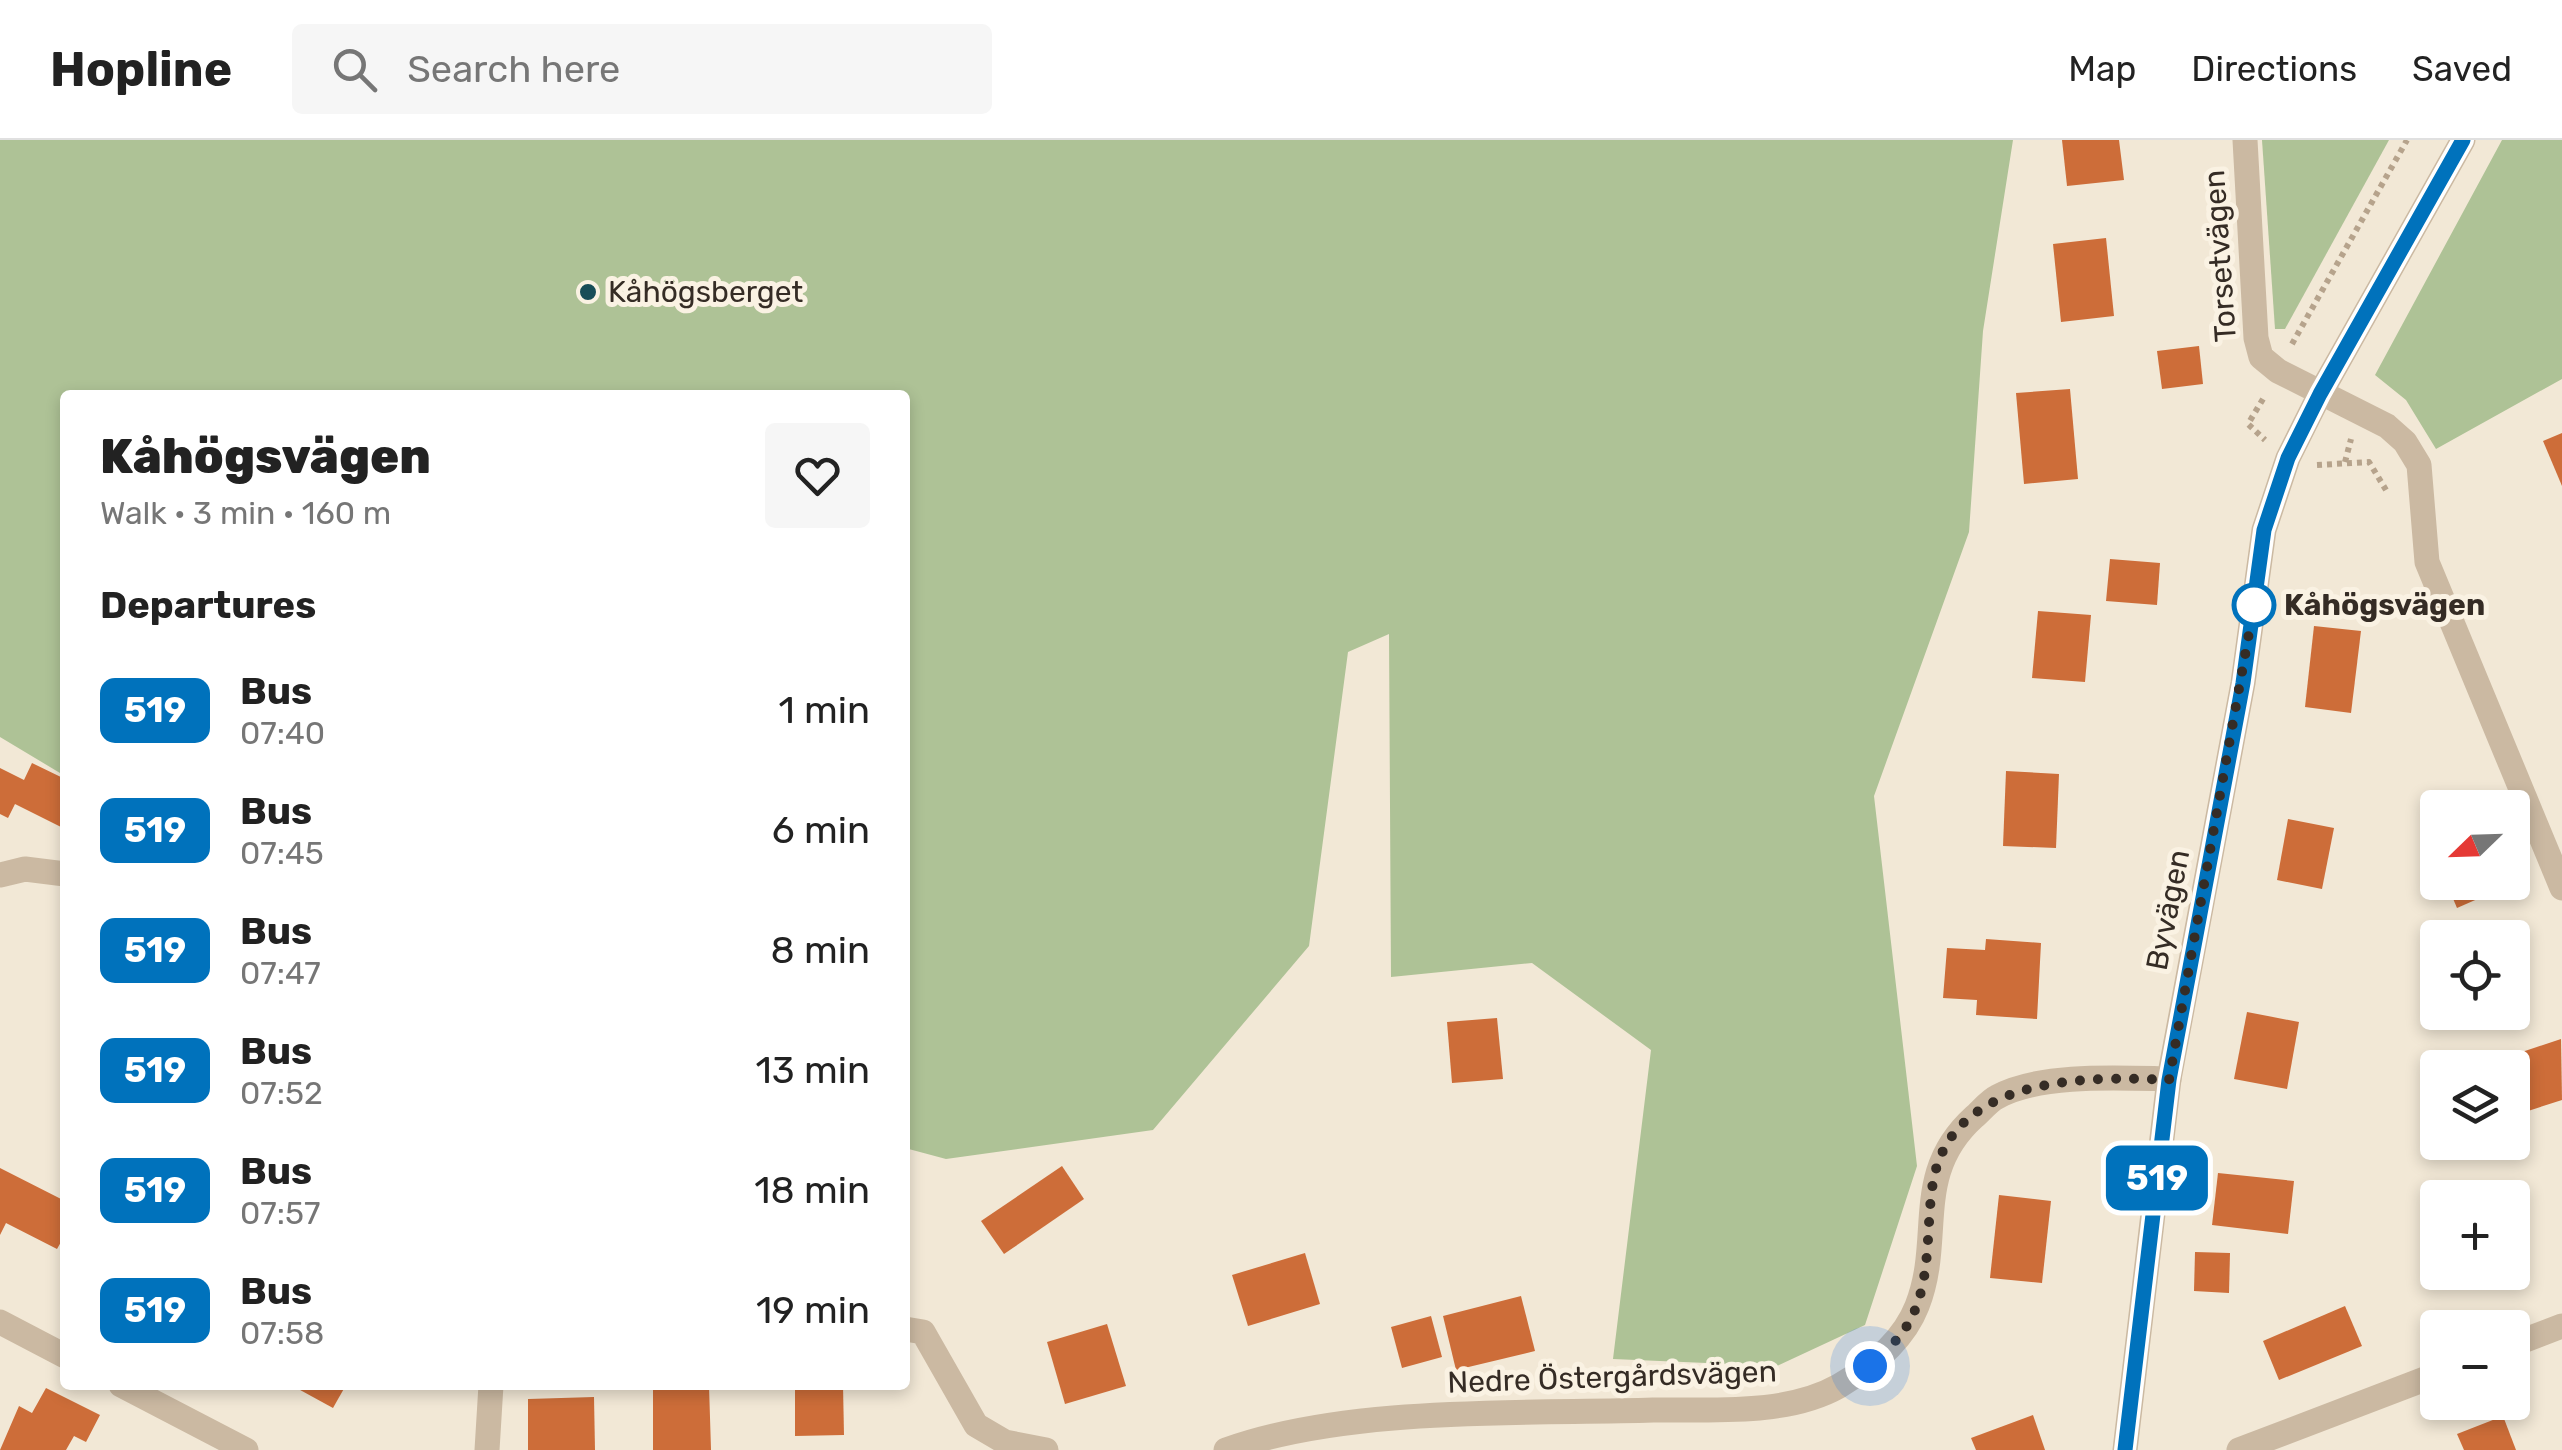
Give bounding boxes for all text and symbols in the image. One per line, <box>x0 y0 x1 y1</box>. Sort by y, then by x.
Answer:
search box <box>292 24 992 114</box>
text: Hopline <box>50 41 232 98</box>
icon: search <box>327 42 382 97</box>
text: Search here <box>407 46 620 92</box>
text: Map <box>2068 48 2136 90</box>
text: Directions <box>2191 48 2357 90</box>
text: Saved <box>2412 48 2512 90</box>
street label: Torsetvägen <box>2196 169 2244 343</box>
place label: Kåhögsberget <box>608 274 803 310</box>
marker: Kåhögsberget <box>577 281 599 303</box>
button: heart <box>765 423 870 528</box>
text: Kåhögsvägen <box>100 428 431 485</box>
text: Walk · 3 min · 160 m <box>100 494 391 532</box>
text: Departures <box>100 582 316 628</box>
marker: Kåhögsvägen <box>2233 584 2275 626</box>
place label: Kåhögsvägen <box>2284 587 2485 623</box>
text: Bus <box>240 668 312 714</box>
text: 1 min <box>778 687 870 733</box>
text: 519 <box>124 689 186 731</box>
text: 07:40 <box>240 714 325 752</box>
text: Bus <box>240 788 312 834</box>
north arrow <box>2420 790 2530 900</box>
map controls <box>2420 790 2530 1420</box>
text: 6 min <box>772 807 870 853</box>
text: 519 <box>124 809 186 851</box>
text: 07:45 <box>240 834 324 872</box>
street label: Byvägen <box>2139 847 2197 973</box>
text: Bus <box>240 908 312 954</box>
button: locate <box>2420 920 2530 1030</box>
text: 8 min <box>771 927 870 973</box>
text: 519 <box>124 929 186 971</box>
text: 07:47 <box>240 954 321 992</box>
text: Bus <box>240 1028 312 1074</box>
text: 13 min <box>756 1047 870 1093</box>
text: 519 <box>124 1049 186 1091</box>
button: layers <box>2420 1050 2530 1160</box>
text: 07:52 <box>240 1074 323 1112</box>
line badge: 519 <box>2100 1146 2214 1210</box>
text: Bus <box>240 1148 312 1194</box>
text: 519 <box>2126 1157 2188 1199</box>
text: 18 min <box>754 1167 870 1213</box>
text: 519 <box>124 1169 186 1211</box>
button: + <box>2420 1180 2530 1290</box>
text: 07:57 <box>240 1194 320 1232</box>
text: Bus <box>240 1268 312 1314</box>
text: 19 min <box>756 1287 870 1333</box>
text: 519 <box>124 1289 186 1331</box>
button: − <box>2420 1310 2530 1420</box>
text: 07:58 <box>240 1314 324 1352</box>
your location <box>1845 1341 1895 1391</box>
street label: Nedre Östergårdsvägen <box>1447 1353 1777 1401</box>

